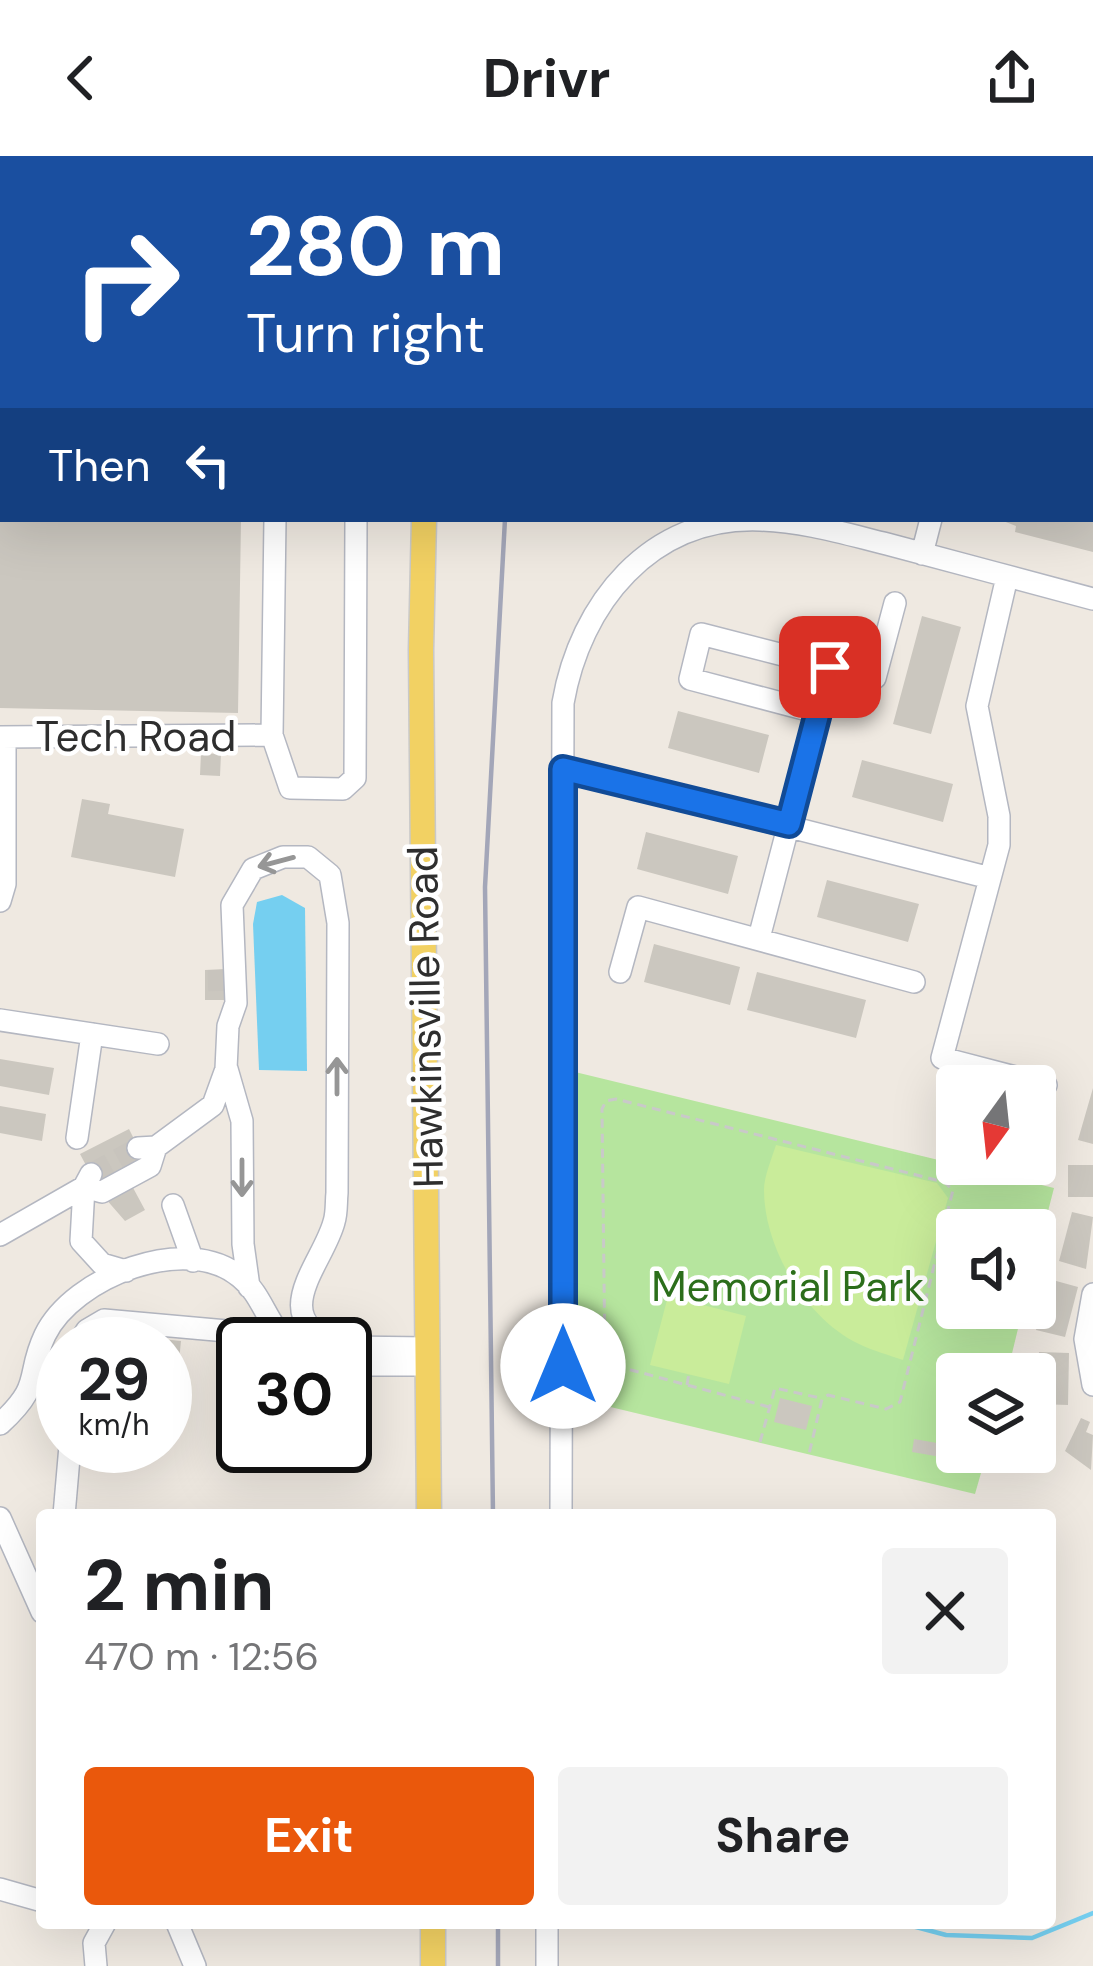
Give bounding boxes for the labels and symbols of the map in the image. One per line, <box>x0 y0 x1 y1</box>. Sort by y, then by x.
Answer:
pin <box>779 616 881 718</box>
street label: Tech Road <box>36 709 236 764</box>
street label: Hawkinsville Road <box>395 845 456 1189</box>
one-way arrow <box>258 853 296 875</box>
one-way arrow <box>326 1057 348 1096</box>
north arrow <box>936 1065 1056 1185</box>
one-way arrow <box>231 1158 253 1197</box>
park label: Memorial Park <box>651 1259 925 1314</box>
position arrow <box>500 1303 626 1429</box>
speed limit sign: 30 <box>216 1317 372 1473</box>

